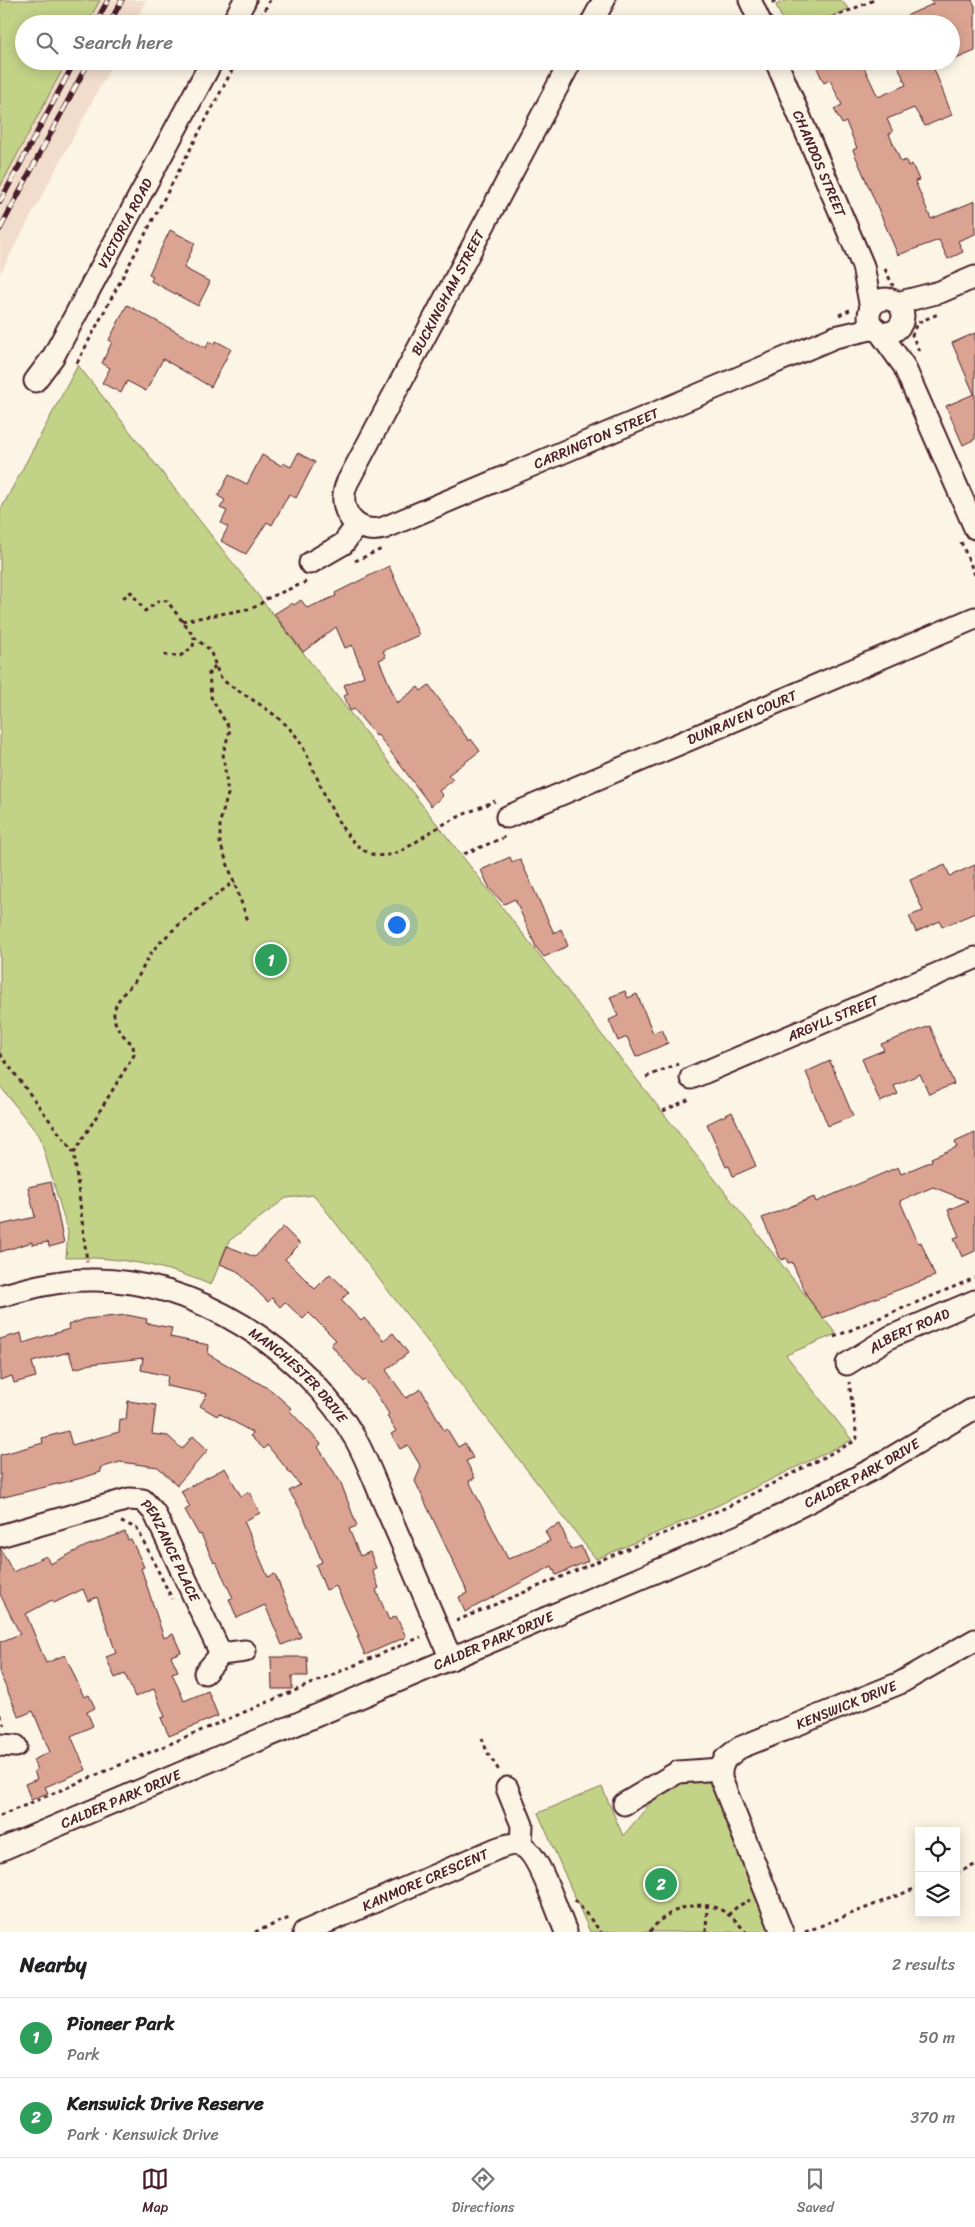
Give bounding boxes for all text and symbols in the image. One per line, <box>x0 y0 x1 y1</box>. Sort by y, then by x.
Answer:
search box <box>15 15 960 70</box>
text: Search here <box>73 26 173 59</box>
icon: search <box>33 29 61 57</box>
street label: CHANDOS STREET <box>786 106 854 221</box>
street label: VICTORIA ROAD <box>90 173 160 273</box>
street label: BUCKINGHAM STREET <box>404 224 492 360</box>
street label: CARRINGTON STREET <box>529 400 664 476</box>
street label: DUNRAVEN COURT <box>683 682 802 752</box>
your location <box>384 912 410 938</box>
pin: 1 <box>255 941 287 979</box>
street label: ARGYLL STREET <box>782 987 883 1049</box>
street label: ALBERT ROAD <box>863 1300 954 1361</box>
street label: MANCHESTER DRIVE <box>244 1320 355 1429</box>
street label: CALDER PARK DRIVE <box>799 1431 926 1515</box>
street label: PENZANCE PLACE <box>135 1493 208 1607</box>
street label: CALDER PARK DRIVE <box>429 1603 559 1677</box>
street label: KENSWICK DRIVE <box>792 1673 902 1736</box>
street label: CALDER PARK DRIVE <box>56 1762 186 1836</box>
map controls <box>915 1827 960 1917</box>
button: locate <box>915 1827 960 1872</box>
street label: KANMORE CRESCENT <box>358 1841 494 1918</box>
pin: 2 <box>645 1865 677 1903</box>
button: layers <box>915 1872 960 1917</box>
text: Nearby <box>20 1946 86 1984</box>
text: 2 results <box>892 1950 955 1979</box>
text: Pioneer Park <box>67 2007 174 2040</box>
text: 1 <box>33 2023 39 2052</box>
text: 50 m <box>919 2023 955 2052</box>
text: Park <box>67 2040 100 2069</box>
text: Kenswick Drive Reserve <box>67 2087 264 2120</box>
text: 2 <box>31 2103 41 2132</box>
text: 370 m <box>911 2103 955 2132</box>
text: Park · Kenswick Drive <box>67 2120 219 2149</box>
tab: Map <box>141 2165 169 2220</box>
tab: Directions <box>452 2165 514 2220</box>
tab: Saved <box>797 2165 834 2220</box>

